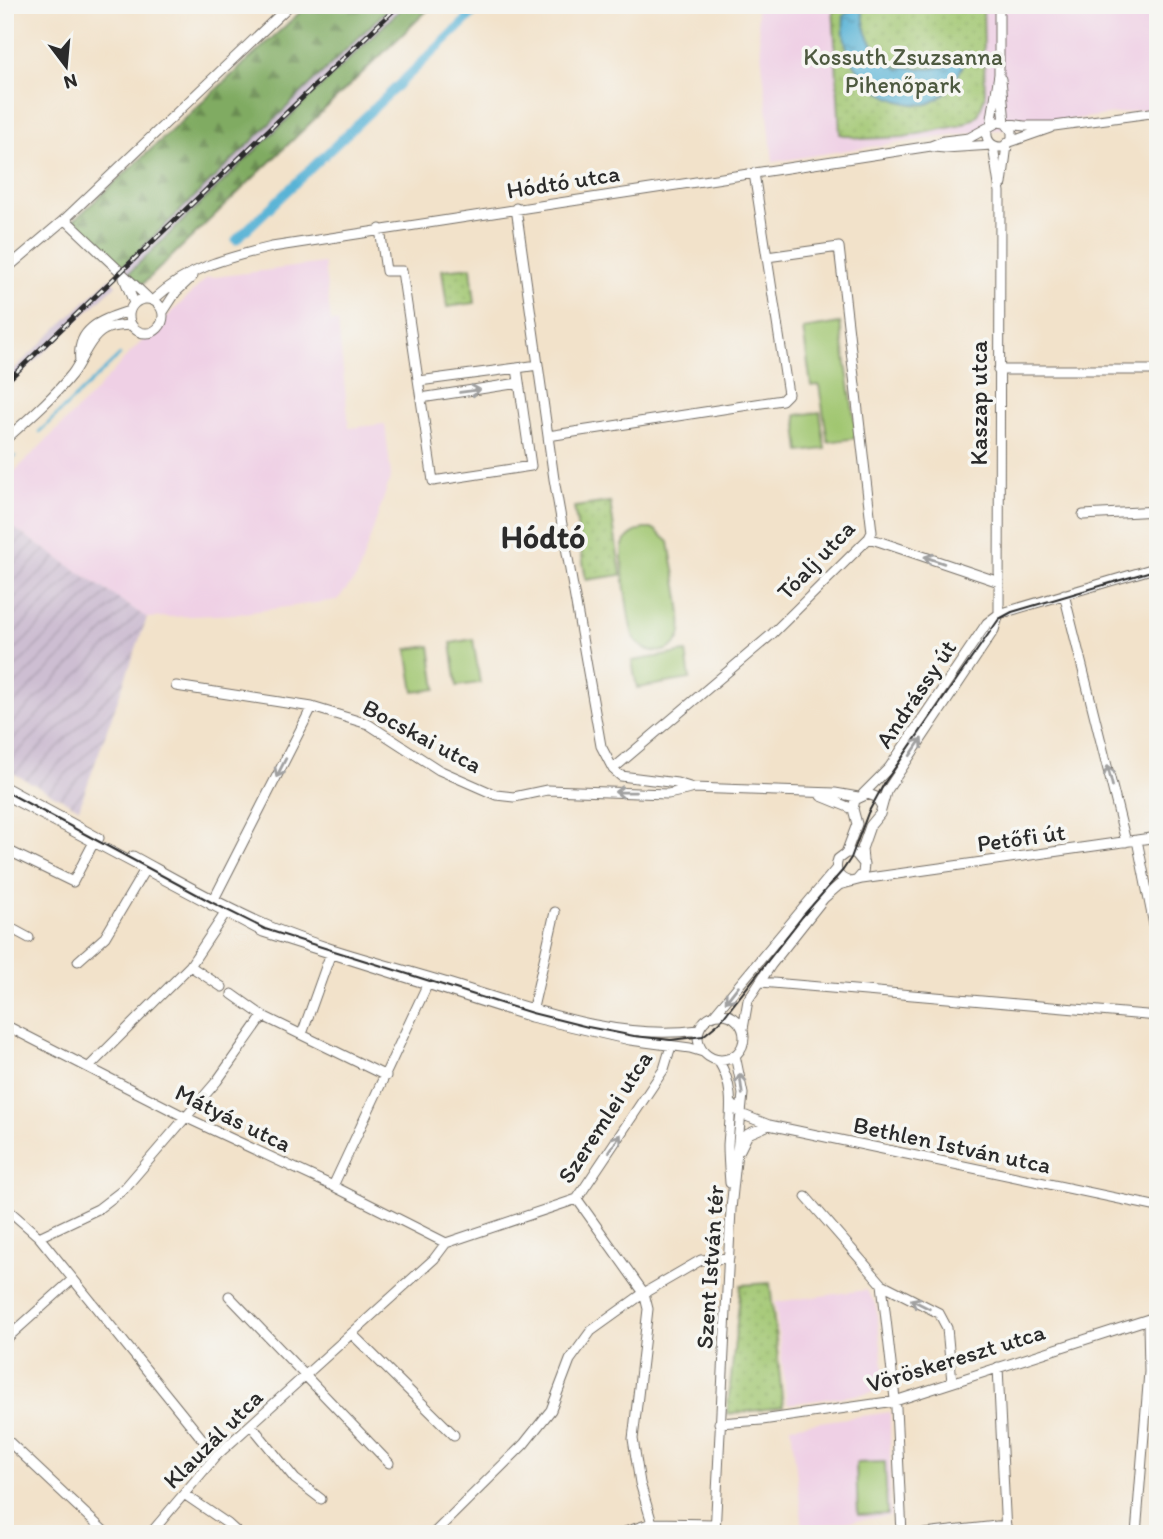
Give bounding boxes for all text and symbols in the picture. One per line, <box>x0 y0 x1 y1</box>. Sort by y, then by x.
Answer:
north arrow <box>32 32 102 102</box>
park label: Kossuth Zsuzsanna Pihenőpark <box>803 42 1003 99</box>
text: N <box>61 69 80 95</box>
street label: Hódtó utca <box>504 158 622 205</box>
street label: Kaszap utca <box>964 340 993 466</box>
one-way arrow <box>458 384 481 397</box>
street label: Tóalj utca <box>771 513 861 606</box>
district label: Hódtó <box>501 518 585 556</box>
one-way arrow <box>924 553 946 565</box>
street label: Andrássy út <box>869 634 962 753</box>
street label: Bocskai utca <box>358 692 487 779</box>
one-way arrow <box>909 738 923 757</box>
one-way arrow <box>273 757 287 778</box>
one-way arrow <box>1103 765 1116 788</box>
one-way arrow <box>614 785 637 798</box>
street label: Petőfi út <box>975 817 1067 858</box>
one-way arrow <box>724 984 740 1002</box>
street label: Szeremlei utca <box>551 1044 659 1189</box>
one-way arrow <box>735 1073 748 1096</box>
street label: Mátyás utca <box>171 1077 296 1158</box>
street label: Bethlen István utca <box>851 1109 1054 1180</box>
one-way arrow <box>608 1133 622 1153</box>
street label: Szent István tér <box>689 1183 730 1350</box>
one-way arrow <box>910 1296 931 1310</box>
street label: Vöröskereszt utca <box>863 1316 1049 1398</box>
street label: Klauzál utca <box>157 1382 269 1495</box>

